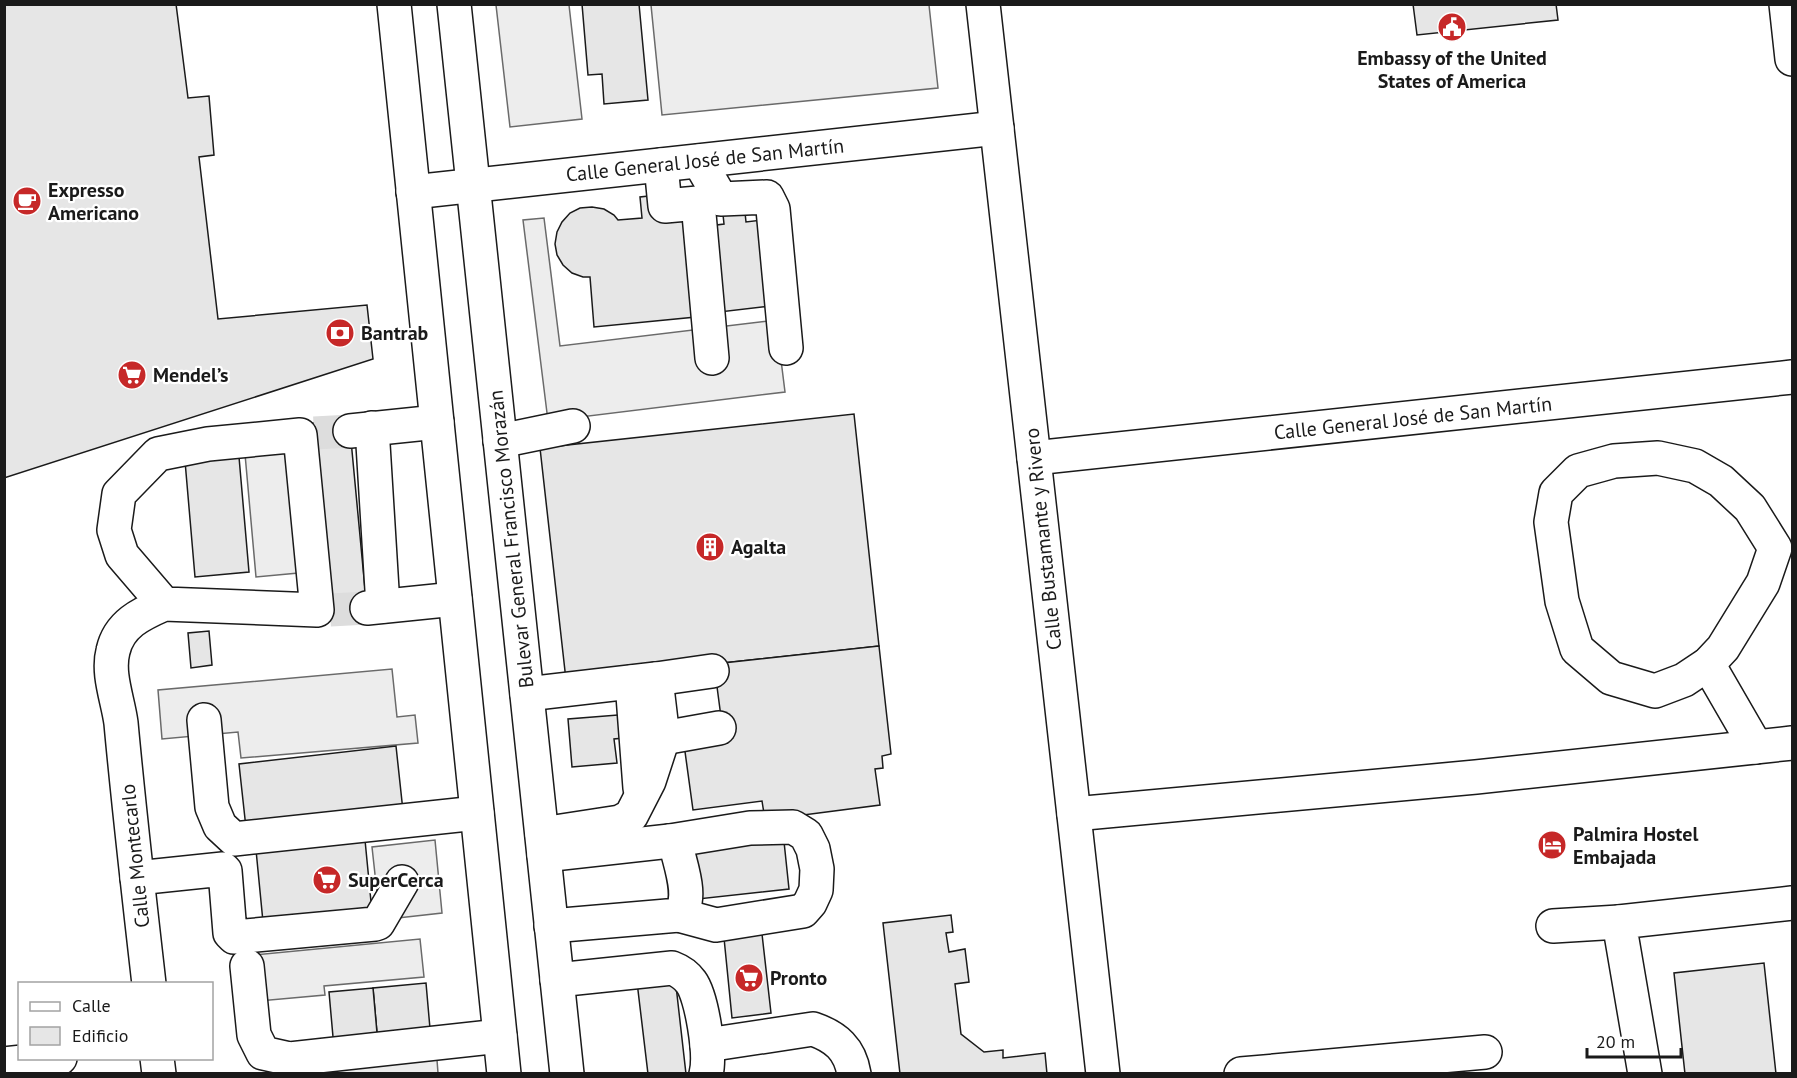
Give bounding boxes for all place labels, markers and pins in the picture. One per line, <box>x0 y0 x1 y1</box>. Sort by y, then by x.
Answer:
public building icon: Embassy of the United States of America <box>1436 11 1468 43</box>
place label: Embassy of the United States of America <box>1357 45 1547 94</box>
place label: Expresso Americano <box>48 177 139 226</box>
cafe icon: Expresso Americano <box>11 185 43 217</box>
bank icon: Bantrab <box>324 317 356 349</box>
place label: Bantrab <box>361 320 429 346</box>
supermarket icon: Mendel’s <box>116 359 148 391</box>
place label: Mendel’s <box>153 362 228 388</box>
building icon: Agalta <box>694 531 726 563</box>
place label: Agalta <box>731 534 786 560</box>
place label: Palmira Hostel Embajada <box>1573 821 1698 870</box>
hotel icon: Palmira Hostel Embajada <box>1536 829 1568 861</box>
supermarket icon: SuperCerca <box>311 864 343 896</box>
place label: SuperCerca <box>348 867 444 893</box>
supermarket icon: Pronto <box>733 962 765 994</box>
place label: Pronto <box>770 965 827 991</box>

